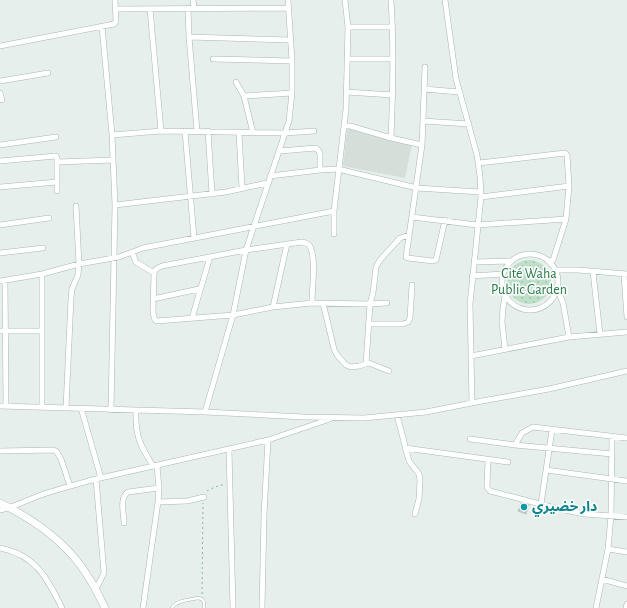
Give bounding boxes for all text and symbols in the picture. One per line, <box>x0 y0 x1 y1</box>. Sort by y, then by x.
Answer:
park label: Cité Waha Public Garden <box>491 267 567 297</box>
place label: دار خضيري <box>532 500 597 517</box>
marker: دار خضيري <box>519 502 529 512</box>

